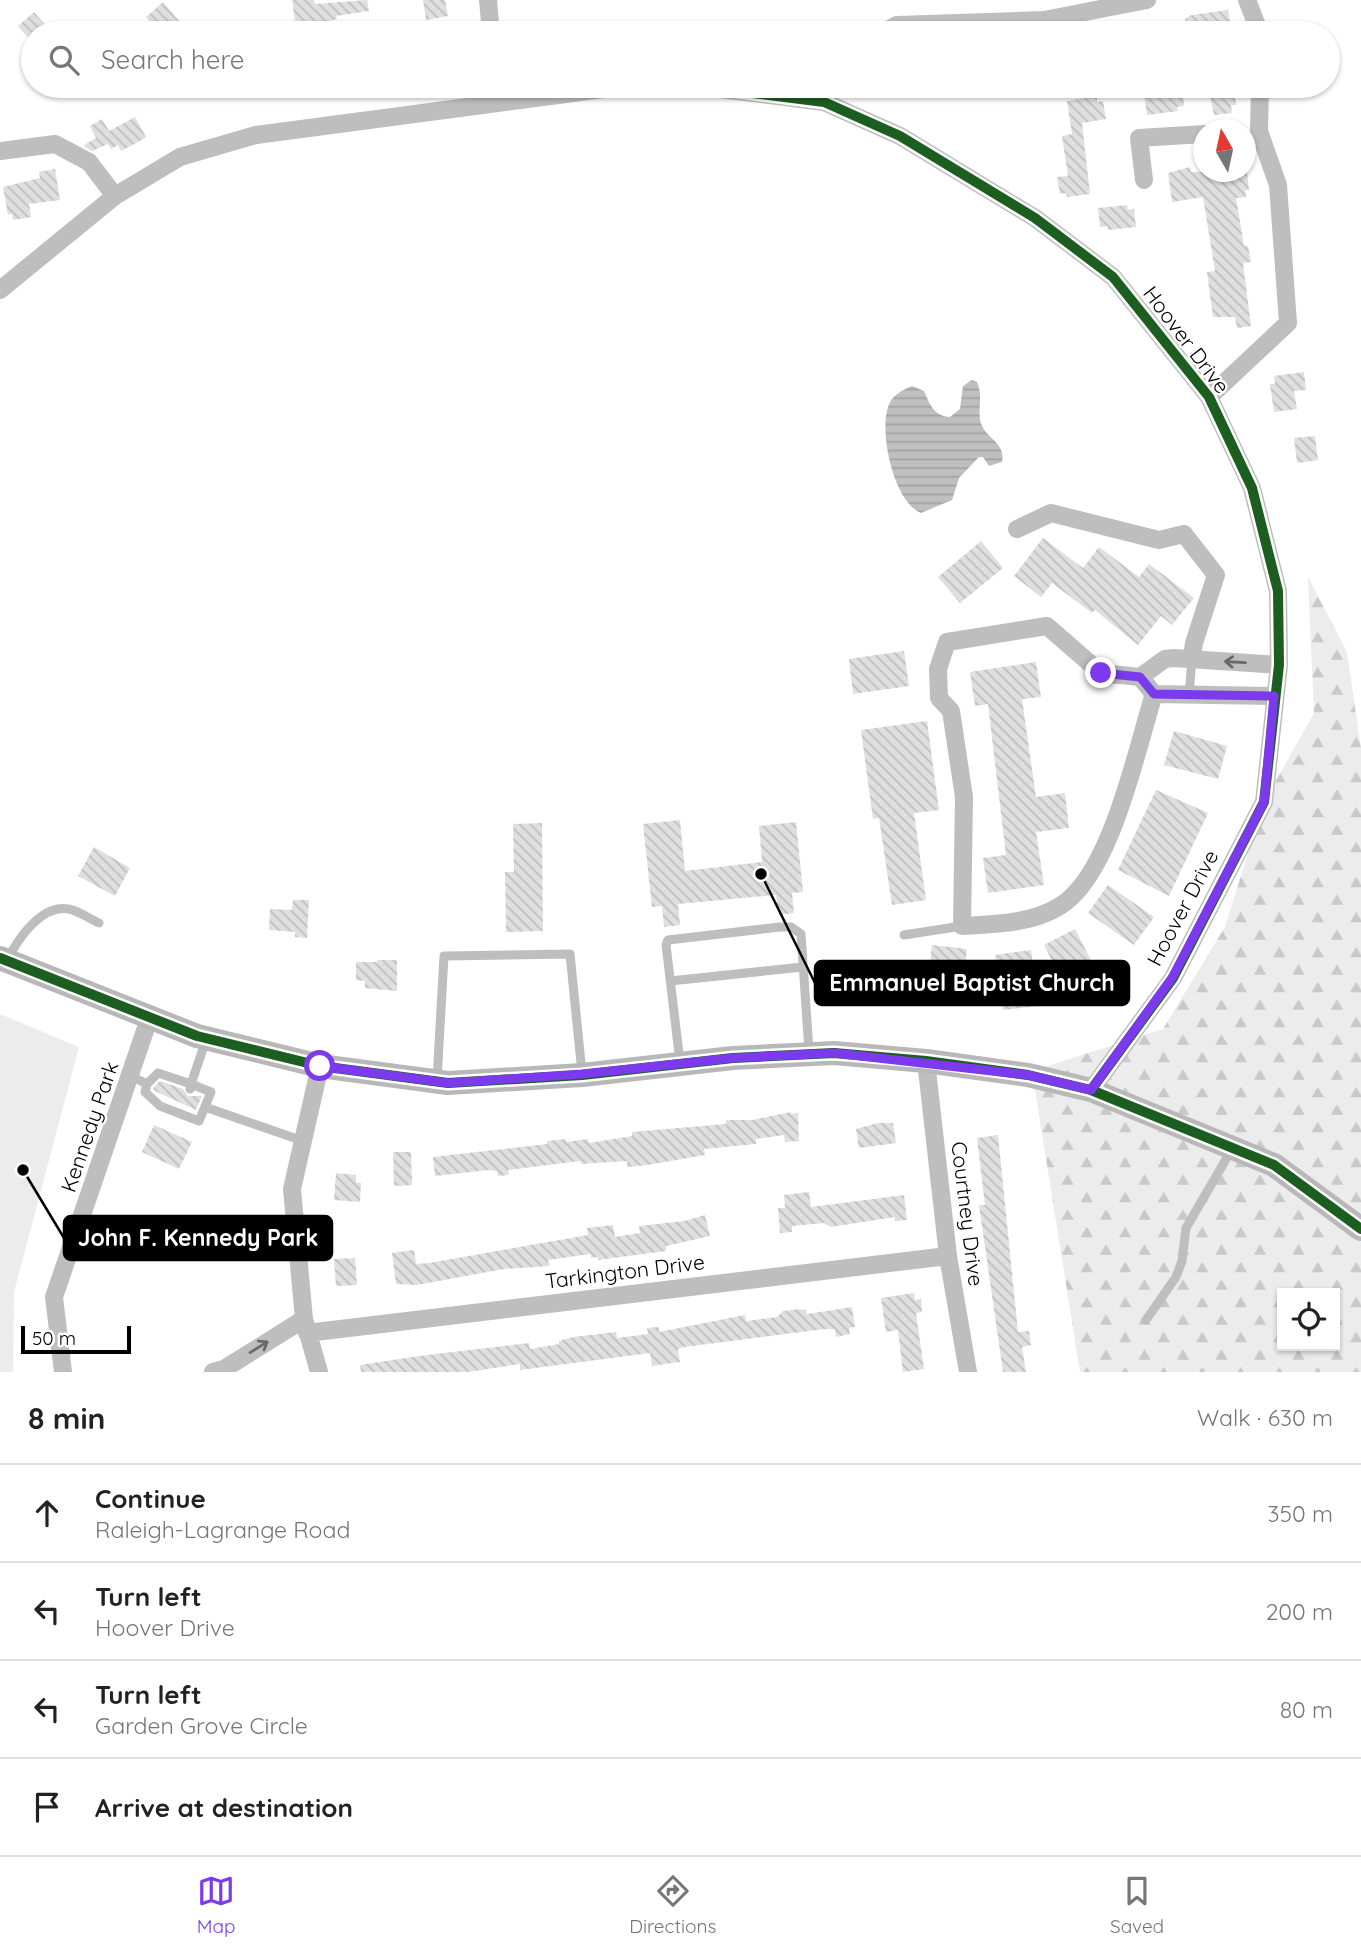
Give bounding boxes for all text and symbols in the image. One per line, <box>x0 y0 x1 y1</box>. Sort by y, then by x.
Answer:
search box <box>21 21 1340 98</box>
icon: search <box>45 41 83 79</box>
text: Search here <box>101 43 245 76</box>
north arrow <box>1193 119 1256 182</box>
street label: Hoover Drive <box>1138 281 1236 398</box>
one-way arrow <box>1224 656 1247 669</box>
route end <box>1085 657 1116 688</box>
street label: Hoover Drive <box>1141 845 1224 970</box>
callout: Emmanuel Baptist Church <box>815 961 1129 1005</box>
text: Emmanuel Baptist Church <box>829 968 1115 997</box>
route start <box>304 1050 335 1081</box>
street label: Kennedy Park <box>55 1058 124 1195</box>
street label: Courtney Drive <box>946 1140 990 1288</box>
callout: John F. Kennedy Park <box>64 1216 332 1260</box>
text: John F. Kennedy Park <box>78 1223 318 1252</box>
street label: Tarkington Drive <box>544 1248 706 1294</box>
map controls <box>1277 1288 1340 1351</box>
button: locate <box>1277 1288 1340 1351</box>
scale bar <box>21 1323 131 1355</box>
text: 50 m <box>32 1326 76 1350</box>
one-way arrow <box>249 1340 269 1354</box>
text: 8 min <box>28 1399 105 1437</box>
text: Walk · 630 m <box>1197 1403 1333 1432</box>
text: Continue <box>95 1482 206 1515</box>
icon: ahead <box>28 1494 66 1532</box>
text: 350 m <box>1267 1499 1333 1528</box>
text: Raleigh-Lagrange Road <box>95 1515 350 1544</box>
text: Turn left <box>95 1580 202 1613</box>
icon: left <box>28 1592 66 1630</box>
text: 200 m <box>1266 1597 1333 1626</box>
text: Hoover Drive <box>95 1613 235 1642</box>
text: Turn left <box>95 1678 202 1711</box>
icon: left <box>28 1690 66 1728</box>
text: 80 m <box>1280 1695 1333 1724</box>
text: Garden Grove Circle <box>95 1711 308 1740</box>
icon: arrive <box>28 1788 66 1826</box>
text: Arrive at destination <box>95 1791 353 1824</box>
tab: Map <box>197 1872 236 1938</box>
tab: Directions <box>629 1872 716 1938</box>
tab: Saved <box>1110 1872 1164 1938</box>

